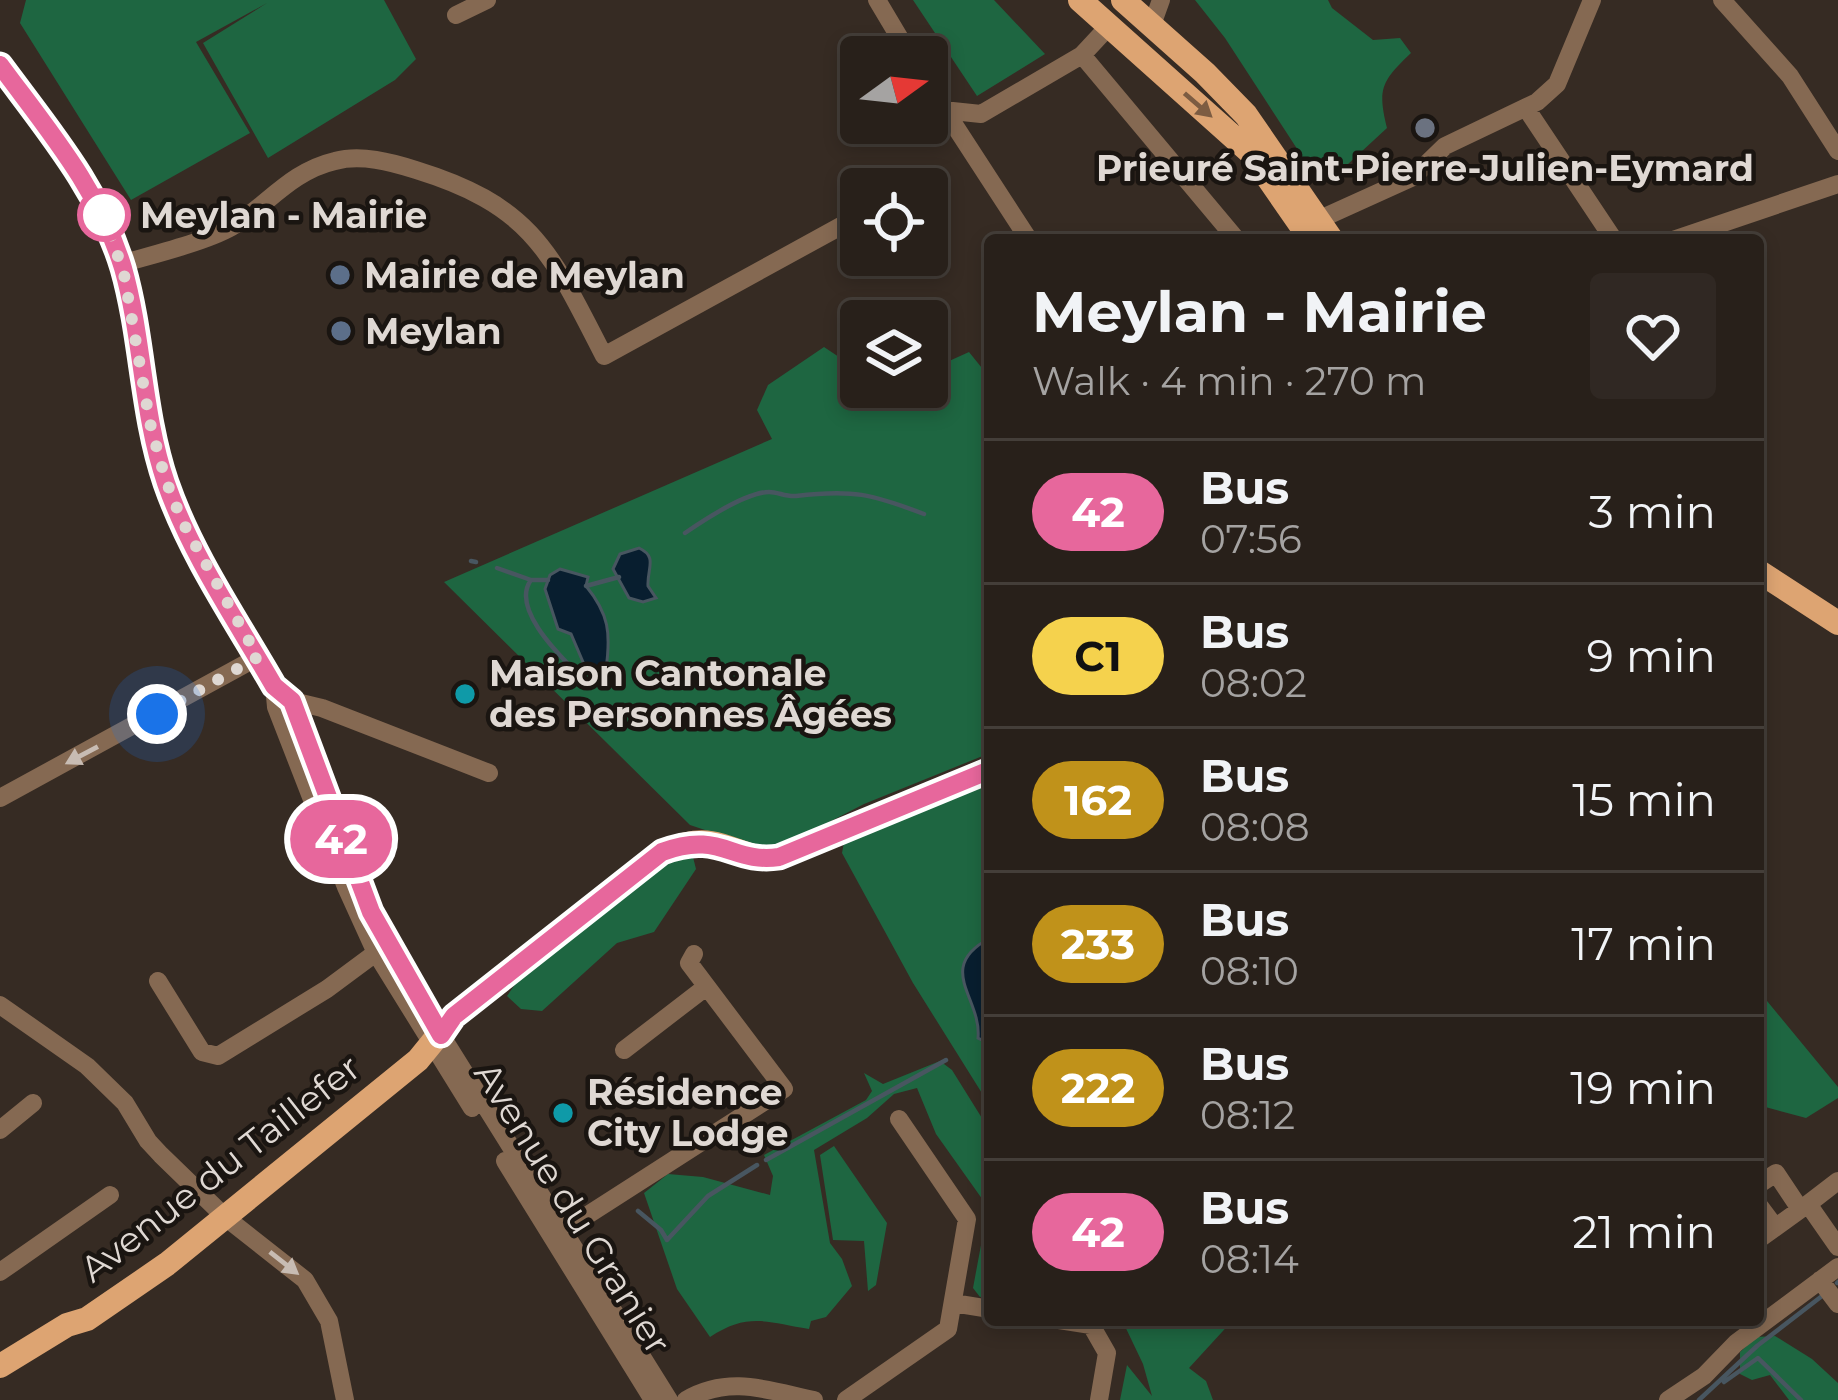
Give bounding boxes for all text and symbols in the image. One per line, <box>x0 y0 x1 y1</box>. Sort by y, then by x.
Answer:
north arrow <box>840 36 948 144</box>
map controls <box>840 36 948 408</box>
one-way arrow <box>1183 91 1213 118</box>
marker: Prieuré Saint-Pierre-Julien-Eymard <box>1412 115 1438 141</box>
place label: Prieuré Saint-Pierre-Julien-Eymard <box>1096 146 1754 190</box>
button: locate <box>840 168 948 276</box>
marker: Meylan - Mairie <box>79 190 129 240</box>
place label: Meylan - Mairie <box>140 193 427 237</box>
place label: Mairie de Meylan <box>364 253 685 297</box>
marker: Mairie de Meylan <box>327 262 353 288</box>
button: heart <box>1590 273 1716 399</box>
text: Meylan - Mairie <box>1032 277 1487 346</box>
button: layers <box>840 300 948 408</box>
place label: Meylan <box>365 309 502 353</box>
marker: Meylan <box>328 318 354 344</box>
text: Walk · 4 min · 270 m <box>1032 357 1426 405</box>
text: Bus <box>1200 460 1289 515</box>
text: 3 min <box>1589 484 1716 539</box>
text: 42 <box>1071 486 1125 538</box>
text: 07:56 <box>1200 515 1302 563</box>
text: Bus <box>1200 604 1289 659</box>
text: 9 min <box>1587 628 1716 683</box>
text: C1 <box>1074 630 1122 682</box>
place label: Maison Cantonale des Personnes Âgées <box>489 651 892 736</box>
text: 08:02 <box>1200 659 1307 707</box>
marker: Maison Cantonale des Personnes Âgées <box>452 681 478 707</box>
your location <box>127 684 187 744</box>
one-way arrow <box>65 744 100 765</box>
text: Bus <box>1200 748 1289 803</box>
text: 15 min <box>1572 772 1716 827</box>
text: 162 <box>1064 774 1132 826</box>
line badge: 42 <box>287 800 395 878</box>
text: 08:08 <box>1200 803 1310 851</box>
text: 42 <box>314 813 368 865</box>
text: Bus <box>1200 892 1289 947</box>
text: 17 min <box>1571 916 1716 971</box>
text: 233 <box>1061 918 1135 970</box>
text: 08:10 <box>1200 947 1299 995</box>
text: Bus <box>1200 1036 1289 1091</box>
street label: Avenue du Taillefer <box>71 1045 369 1291</box>
street label: Avenue du Granier <box>465 1054 681 1362</box>
text: 19 min <box>1570 1060 1716 1115</box>
text: 222 <box>1061 1062 1135 1114</box>
place label: Résidence City Lodge <box>587 1070 788 1155</box>
text: 08:12 <box>1200 1091 1295 1139</box>
marker: Résidence City Lodge <box>550 1100 576 1126</box>
text: Bus <box>1200 1180 1289 1235</box>
text: 21 min <box>1572 1204 1716 1259</box>
text: 42 <box>1071 1206 1125 1258</box>
text: 08:14 <box>1200 1235 1299 1283</box>
one-way arrow <box>268 1250 299 1275</box>

